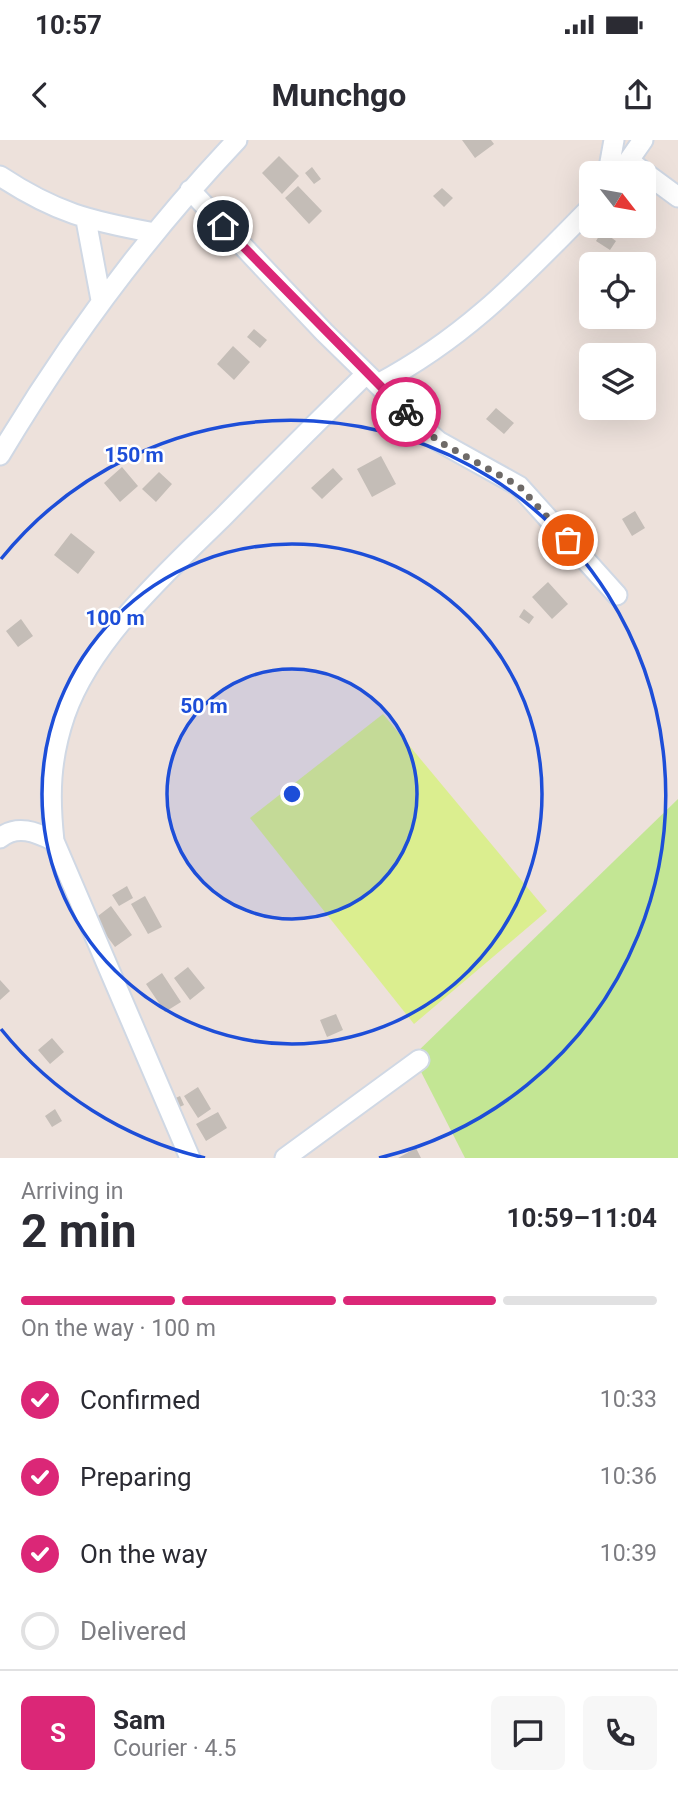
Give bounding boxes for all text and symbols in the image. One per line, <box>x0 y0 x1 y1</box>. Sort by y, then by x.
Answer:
text: 10:57 <box>35 10 102 40</box>
icon: back <box>21 76 59 114</box>
text: Munchgo <box>272 76 406 114</box>
icon: share <box>619 76 657 114</box>
north arrow <box>579 161 656 238</box>
map controls <box>579 161 656 420</box>
pin <box>193 196 253 256</box>
icon: home <box>204 207 242 245</box>
button: locate <box>579 252 656 329</box>
button: layers <box>579 343 656 420</box>
courier <box>371 377 441 447</box>
icon: bike <box>387 393 425 431</box>
text: 150 m <box>104 443 164 467</box>
pin <box>538 510 598 570</box>
icon: bag <box>549 521 587 559</box>
text: 100 m <box>85 606 145 630</box>
text: 50 m <box>180 694 228 718</box>
centre of rings <box>280 782 304 806</box>
text: Arriving in <box>21 1178 124 1205</box>
text: 10:59–11:04 <box>507 1203 657 1233</box>
text: 2 min <box>21 1204 137 1258</box>
text: On the way · 100 m <box>21 1315 216 1342</box>
icon: check <box>21 1381 59 1419</box>
text: Confirmed <box>80 1385 201 1415</box>
text: 10:33 <box>600 1386 657 1413</box>
icon: check <box>21 1458 59 1496</box>
text: Preparing <box>80 1462 192 1492</box>
text: 10:36 <box>600 1463 657 1490</box>
icon: check <box>21 1535 59 1573</box>
text: On the way <box>80 1539 208 1569</box>
text: 10:39 <box>600 1540 657 1567</box>
text: Delivered <box>80 1616 187 1646</box>
button: chat <box>491 1696 565 1770</box>
button: phone <box>583 1696 657 1770</box>
text: Sam <box>113 1705 165 1735</box>
text: S <box>50 1718 66 1748</box>
text: Courier · 4.5 <box>113 1735 236 1762</box>

